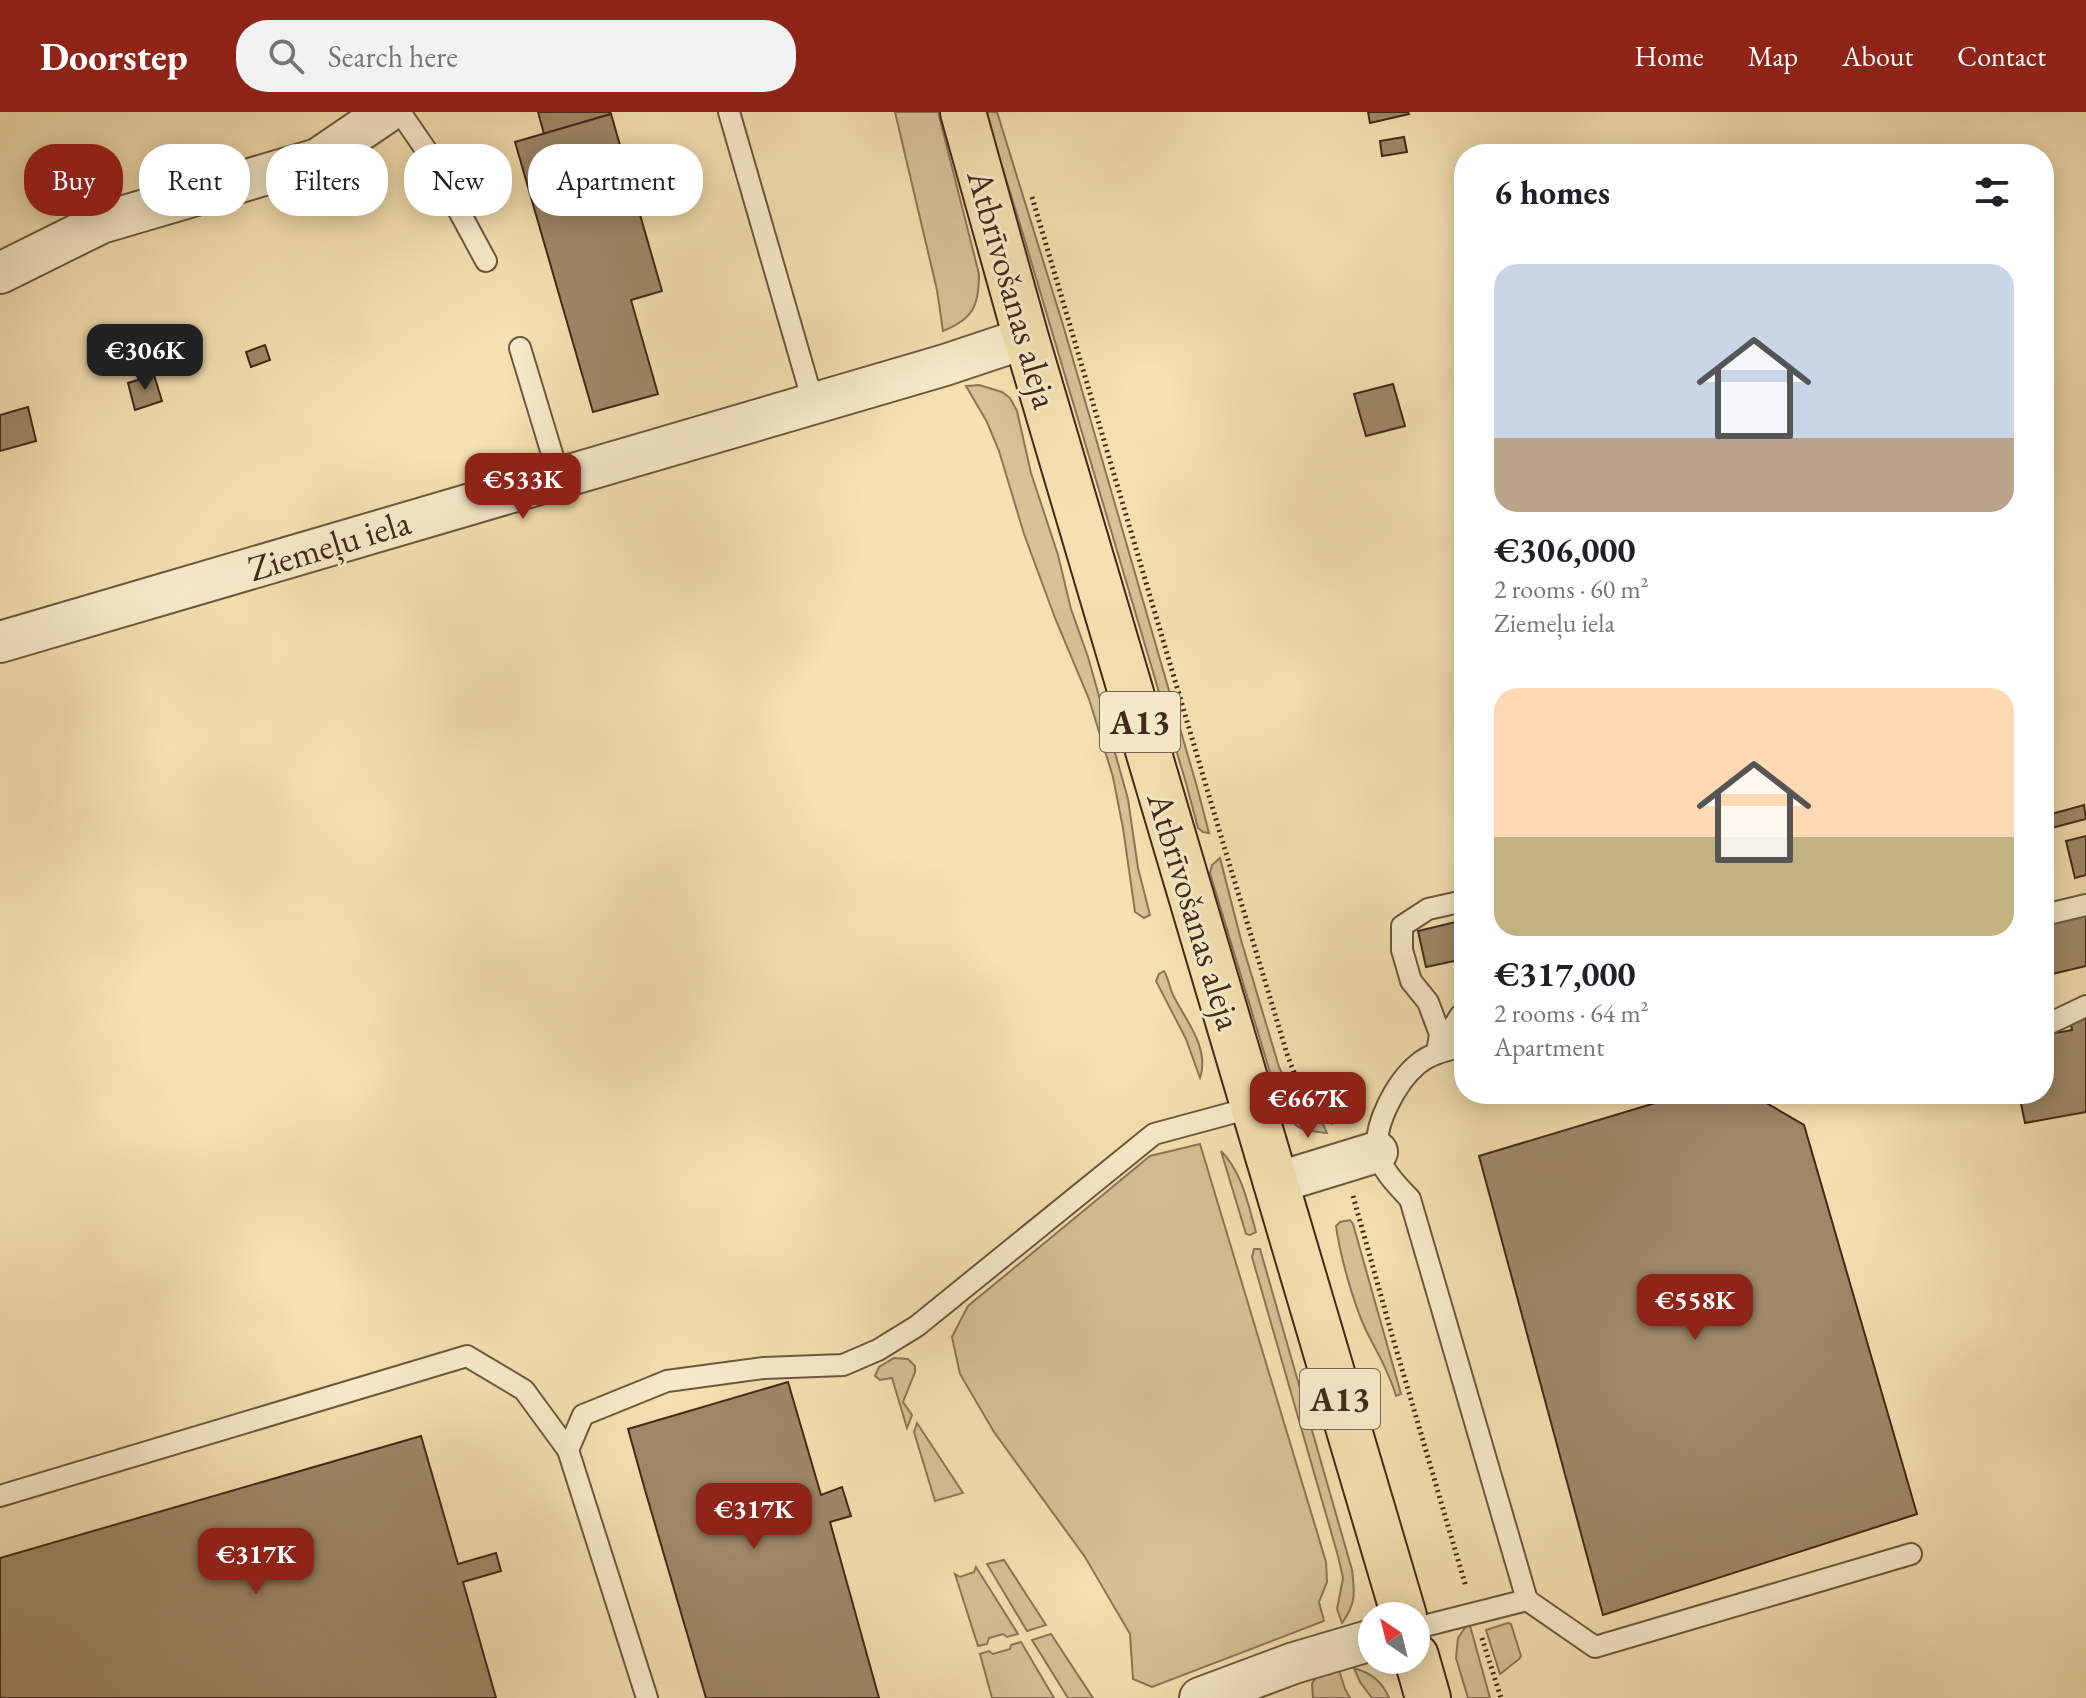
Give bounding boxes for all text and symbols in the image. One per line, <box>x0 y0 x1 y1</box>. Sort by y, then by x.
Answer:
search box <box>236 20 796 92</box>
text: Doorstep <box>40 32 188 81</box>
icon: search <box>264 34 308 78</box>
text: Search here <box>328 37 458 76</box>
text: Home <box>1634 38 1704 74</box>
text: Map <box>1748 38 1798 74</box>
text: About <box>1842 38 1913 74</box>
text: Contact <box>1957 38 2046 74</box>
chip: Buy <box>24 144 123 216</box>
chip: Rent <box>139 144 250 216</box>
chip: Filters <box>266 144 388 216</box>
chip: New <box>404 144 512 216</box>
chip: Apartment <box>528 144 703 216</box>
street label: Atbrīvošanas aleja <box>956 163 1070 414</box>
text: 6 homes <box>1494 170 1610 214</box>
icon: filters <box>1970 170 2014 214</box>
icon: home <box>1682 316 1826 460</box>
pin: €306K <box>89 324 201 392</box>
text: €306K <box>105 333 185 367</box>
pin: €533K <box>467 453 579 521</box>
text: €533K <box>483 462 563 496</box>
street label: Ziemeļu iela <box>242 498 416 592</box>
text: €306,000 <box>1494 528 1635 572</box>
text: 2 rooms · 60 m² <box>1494 572 1649 606</box>
text: Ziemeļu iela <box>1494 606 1615 640</box>
road number: A13 <box>1100 692 1180 752</box>
icon: home <box>1682 740 1826 884</box>
street label: Atbrīvošanas aleja <box>1136 786 1254 1036</box>
text: €317,000 <box>1494 952 1635 996</box>
text: 2 rooms · 64 m² <box>1494 996 1649 1030</box>
text: Apartment <box>1494 1030 1604 1064</box>
pin: €667K <box>1252 1072 1364 1140</box>
text: €667K <box>1268 1081 1348 1115</box>
pin: €558K <box>1639 1274 1751 1342</box>
text: €558K <box>1655 1283 1735 1317</box>
road number: A13 <box>1300 1369 1380 1429</box>
pin: €317K <box>698 1483 810 1551</box>
text: €317K <box>714 1492 794 1526</box>
pin: €317K <box>200 1528 312 1596</box>
text: €317K <box>216 1537 296 1571</box>
north arrow <box>1358 1602 1430 1674</box>
map controls <box>1358 1602 1430 1674</box>

